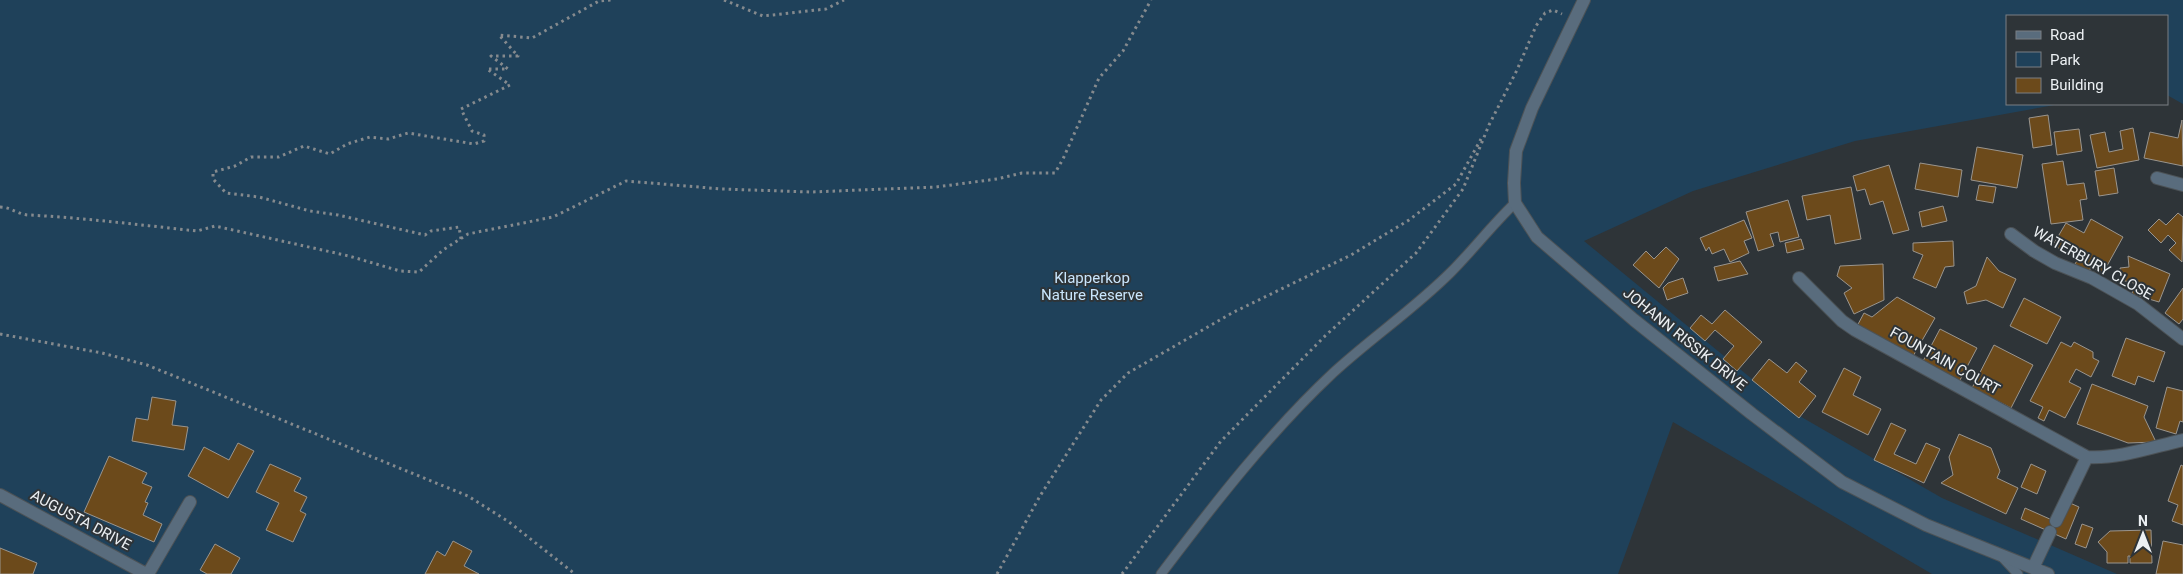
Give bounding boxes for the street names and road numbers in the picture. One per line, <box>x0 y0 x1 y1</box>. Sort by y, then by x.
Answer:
street label: WATERBURY CLOSE <box>2030 223 2157 304</box>
street label: JOHANN RISSIK DRIVE <box>1620 284 1751 395</box>
street label: FOUNTAIN COURT <box>1887 323 2003 399</box>
street label: AUGUSTA DRIVE <box>28 486 135 554</box>

